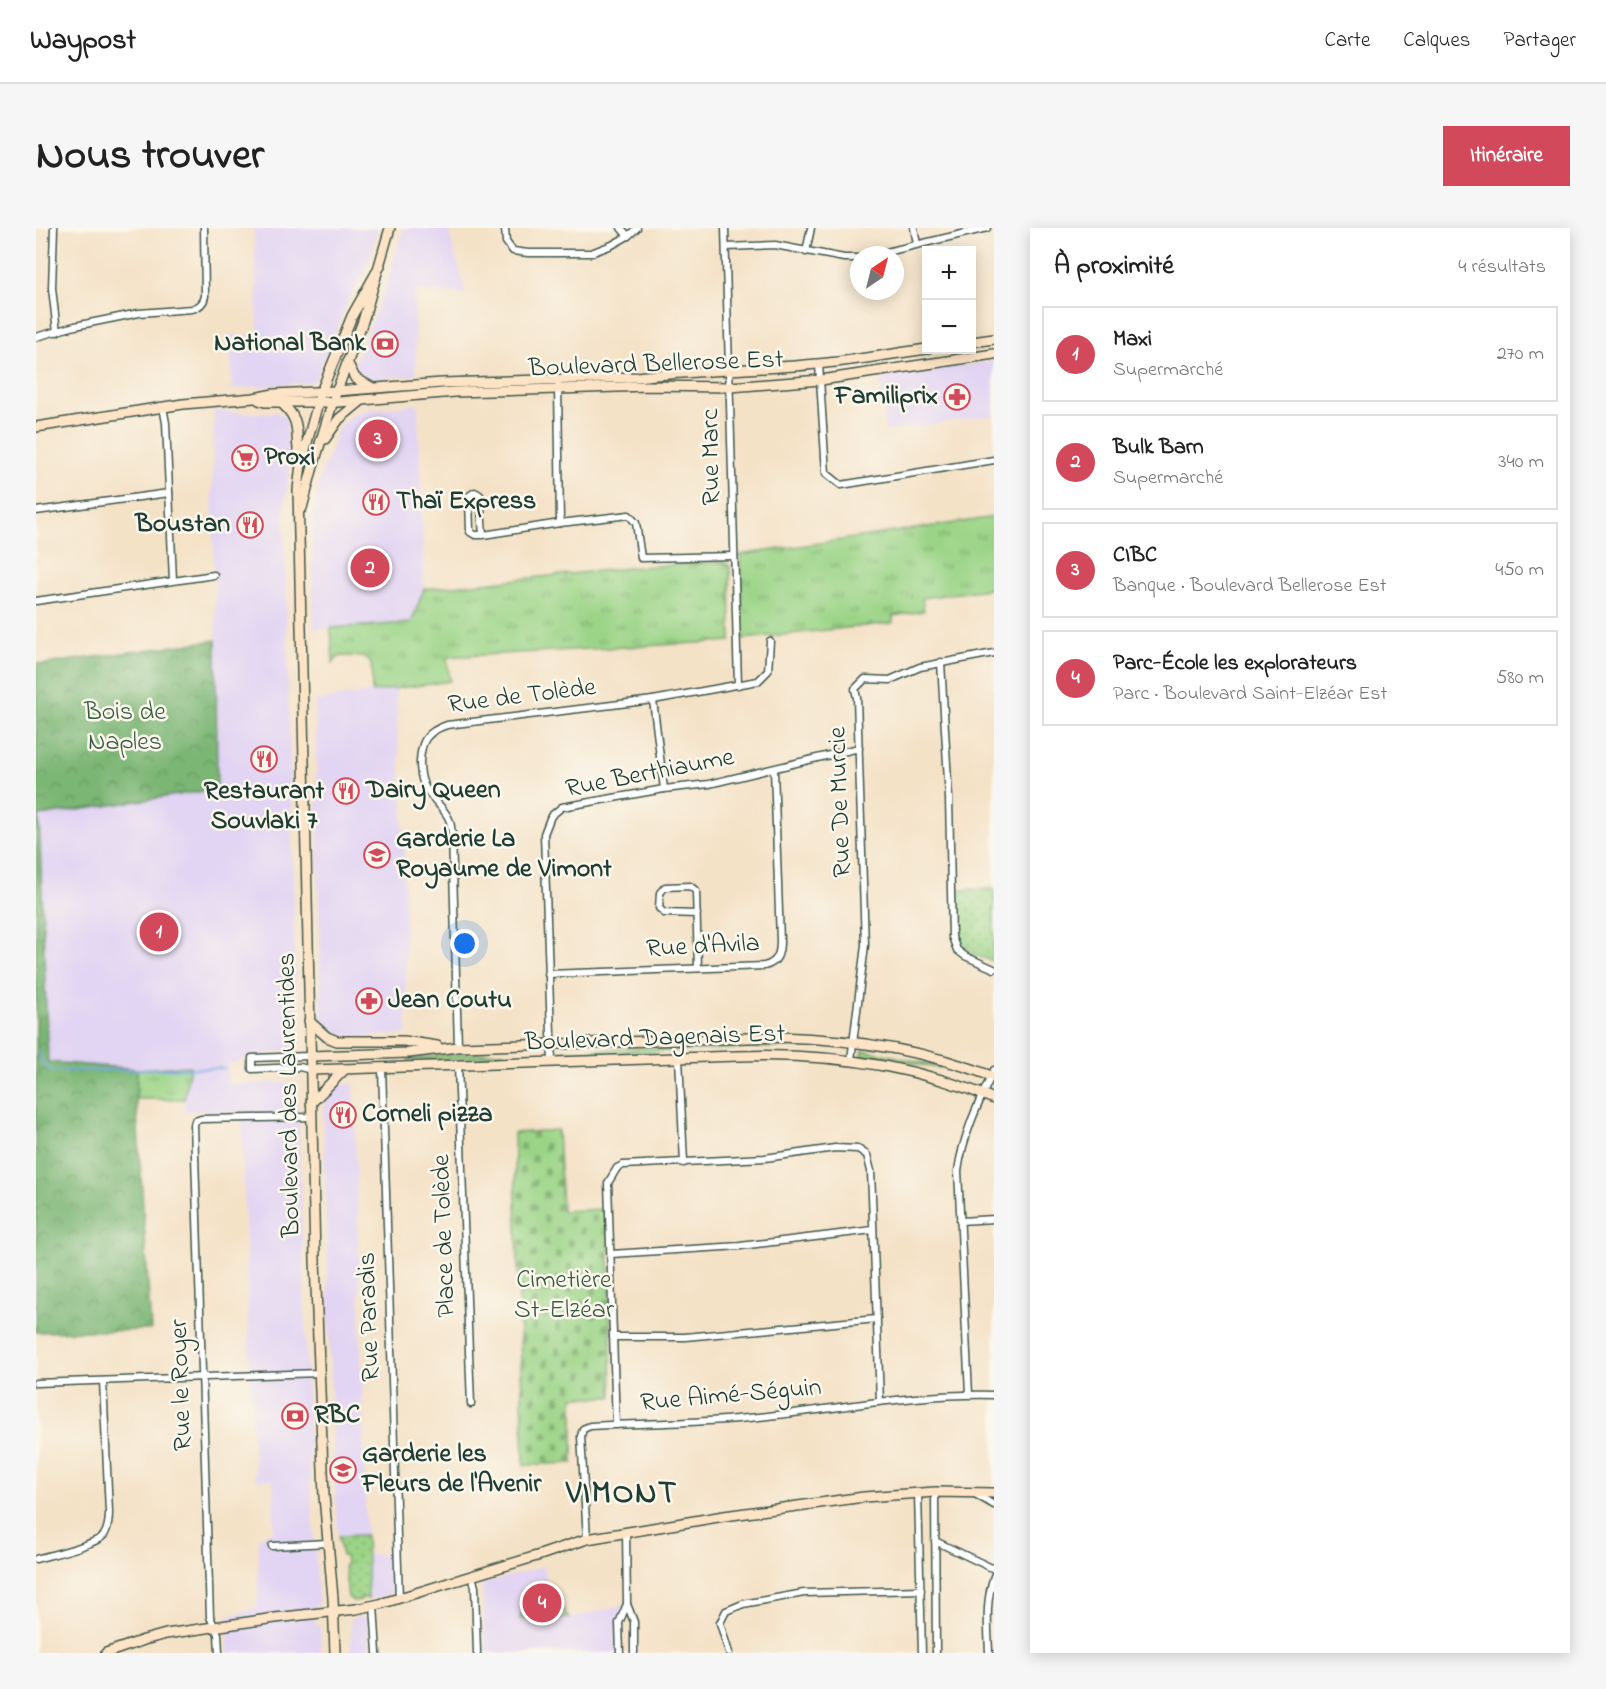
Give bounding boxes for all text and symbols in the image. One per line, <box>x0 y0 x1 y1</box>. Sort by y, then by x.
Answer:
text: Waypost <box>30 21 136 62</box>
text: Carte <box>1324 26 1370 56</box>
text: Calques <box>1403 26 1470 56</box>
text: Partager <box>1503 26 1576 56</box>
text: Nous trouver <box>36 126 264 187</box>
button: Itinéraire <box>1443 126 1570 186</box>
north arrow <box>850 246 904 300</box>
map controls <box>922 246 976 354</box>
button: + <box>922 246 976 300</box>
text: À proximité <box>1054 248 1174 286</box>
text: 4 résultats <box>1458 253 1546 282</box>
button: − <box>922 300 976 354</box>
text: Maxi <box>1113 324 1152 356</box>
place label: National Bank <box>214 325 367 363</box>
bank icon: National Bank <box>370 329 400 359</box>
text: 1 <box>1072 340 1079 369</box>
text: 270 m <box>1497 340 1544 369</box>
street label: Boulevard Bellerose Est <box>527 342 784 388</box>
text: Supermarché <box>1113 356 1223 385</box>
place label: Familiprix <box>833 378 938 416</box>
pharmacy icon: Familiprix <box>942 382 972 412</box>
street label: Rue Marc <box>692 408 732 506</box>
pin: 3 <box>358 416 398 462</box>
text: Bulk Barn <box>1113 432 1204 464</box>
place label: Proxi <box>264 439 315 477</box>
supermarket icon: Proxi <box>230 443 260 473</box>
text: 2 <box>1071 448 1080 477</box>
text: 340 m <box>1498 448 1544 477</box>
text: Supermarché <box>1113 464 1223 493</box>
place label: Thaï Express <box>396 483 536 521</box>
restaurant icon: Thaï Express <box>361 487 391 517</box>
place label: Boustan <box>134 506 230 544</box>
restaurant icon: Boustan <box>235 510 265 540</box>
text: CIBC <box>1113 540 1157 572</box>
pin: 2 <box>350 546 390 590</box>
text: 3 <box>1071 556 1080 585</box>
text: 450 m <box>1495 556 1544 585</box>
text: Banque · Boulevard Bellerose Est <box>1113 572 1386 601</box>
text: Parc-École les explorateurs <box>1113 648 1357 680</box>
text: 4 <box>1071 664 1080 693</box>
text: 580 m <box>1496 664 1544 693</box>
street label: Rue de Tolède <box>446 669 599 725</box>
text: Parc · Boulevard Saint-Elzéar Est <box>1113 680 1387 709</box>
park label: Bois de Naples <box>83 694 166 762</box>
street label: Rue De Murcie <box>819 726 863 878</box>
street label: Rue Berthiaume <box>562 739 738 809</box>
restaurant icon: Restaurant Souvlaki 7 <box>249 744 279 774</box>
place label: Dairy Queen <box>365 772 501 810</box>
place label: Restaurant Souvlaki 7 <box>204 773 325 841</box>
restaurant icon: Dairy Queen <box>331 776 361 806</box>
place label: Garderie La Royaume de Vimont <box>396 821 612 889</box>
school or university icon: Garderie La Royaume de Vimont <box>362 840 392 870</box>
pin: 1 <box>140 910 178 954</box>
street label: Rue d'Avila <box>645 925 761 969</box>
your location <box>450 929 479 958</box>
street label: Boulevard des Laurentides <box>269 952 312 1239</box>
place label: Jean Coutu <box>388 982 512 1020</box>
pharmacy icon: Jean Coutu <box>354 986 384 1016</box>
street label: Boulevard Dagenais Est <box>523 1015 786 1063</box>
place label: Corneli pizza <box>362 1096 493 1134</box>
restaurant icon: Corneli pizza <box>328 1100 358 1130</box>
street label: Place de Tolède <box>423 1153 467 1318</box>
street label: Rue Paradis <box>349 1252 391 1382</box>
park label: Cimetière St-Elzéar <box>514 1262 615 1330</box>
street label: Rue le Royer <box>161 1317 203 1452</box>
street label: Rue Aimé-Séguin <box>639 1369 823 1423</box>
place label: RBC <box>314 1397 360 1435</box>
bank icon: RBC <box>280 1401 310 1431</box>
place label: Garderie les Fleurs de l'Avenir <box>360 1436 542 1504</box>
school or university icon: Garderie les Fleurs de l'Avenir <box>328 1455 358 1485</box>
district label: VIMONT <box>565 1471 678 1518</box>
pin: 4 <box>522 1580 562 1626</box>

